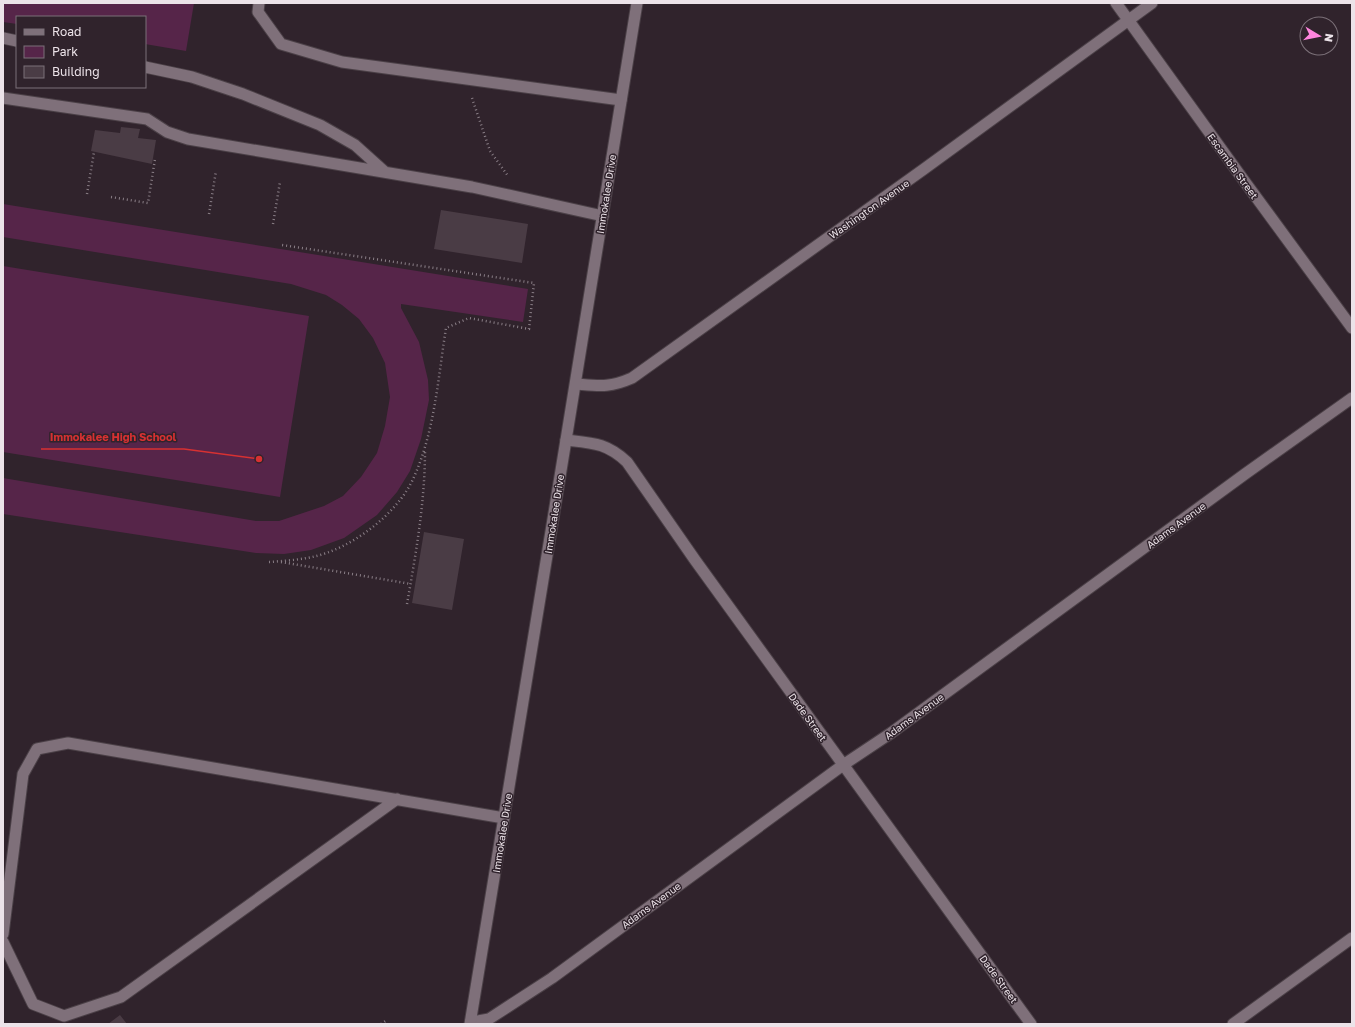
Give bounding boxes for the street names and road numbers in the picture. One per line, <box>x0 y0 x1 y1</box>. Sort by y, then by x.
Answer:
street label: Escambia Street <box>1205 131 1261 201</box>
street label: Immokalee Drive <box>594 153 618 234</box>
street label: Washington Avenue <box>827 177 912 241</box>
street label: Immokalee Drive <box>542 473 566 554</box>
street label: Adams Avenue <box>1144 499 1208 551</box>
street label: Adams Avenue <box>882 690 946 742</box>
street label: Dade Street <box>786 691 830 743</box>
street label: Immokalee Drive <box>490 792 514 873</box>
street label: Adams Avenue <box>619 879 683 931</box>
street label: Dade Street <box>977 953 1021 1005</box>

